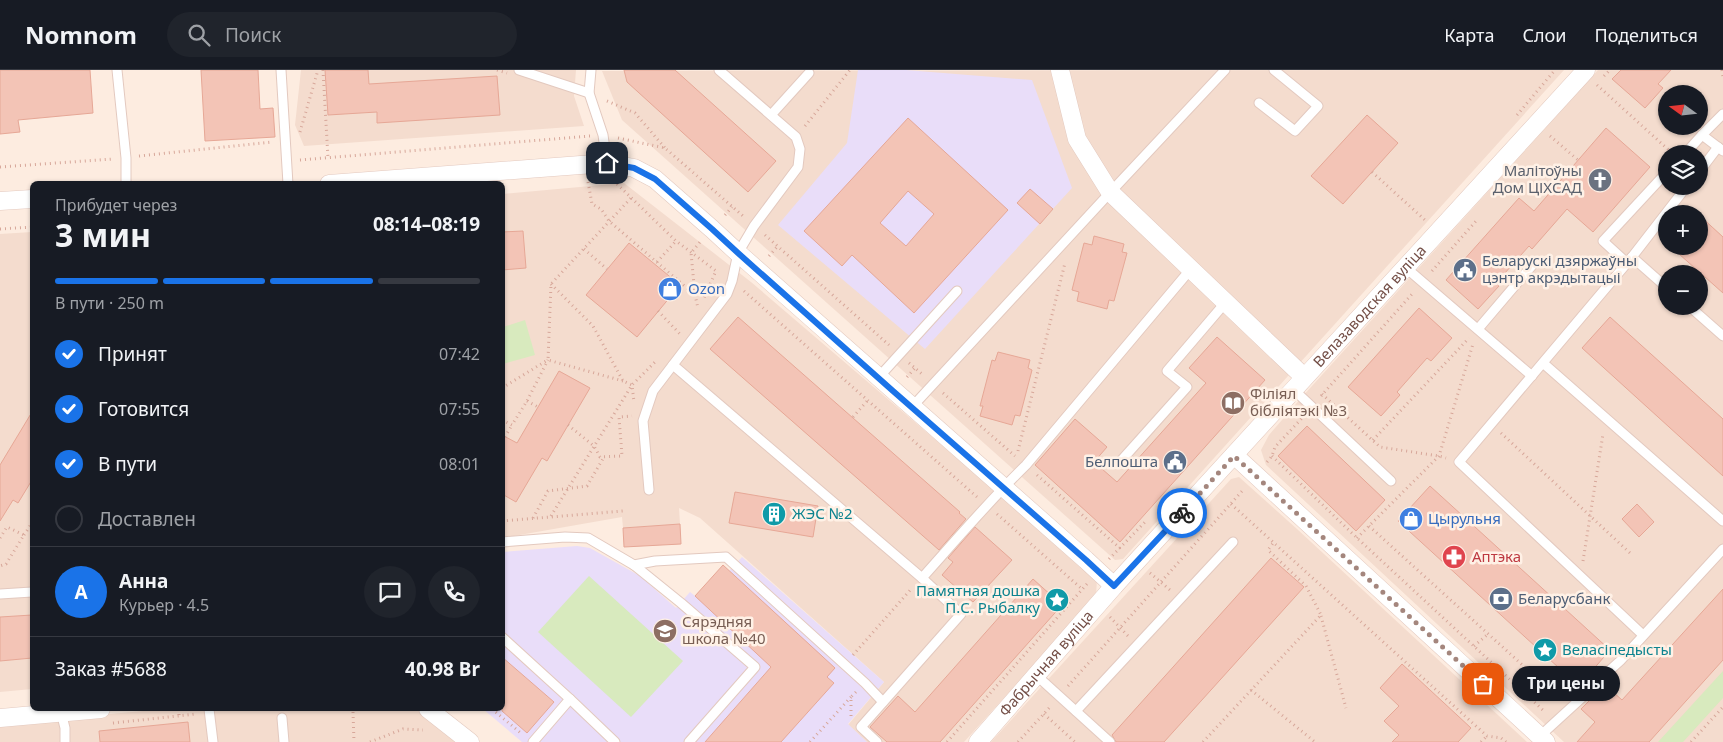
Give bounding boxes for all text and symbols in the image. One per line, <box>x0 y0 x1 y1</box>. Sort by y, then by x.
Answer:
search box <box>167 12 517 57</box>
text: Nomnom <box>25 18 137 51</box>
icon: search <box>185 21 213 49</box>
text: Поиск <box>225 22 281 48</box>
text: Карта <box>1444 23 1494 47</box>
text: Слои <box>1522 23 1566 47</box>
text: Поделиться <box>1594 23 1698 47</box>
north arrow <box>1658 85 1708 135</box>
map controls <box>1658 85 1708 315</box>
pin <box>586 142 628 184</box>
button: layers <box>1658 145 1708 195</box>
icon: home <box>593 149 621 177</box>
place label: Малітоўны Дом ЦІХСАД <box>1493 160 1582 197</box>
church icon: Малітоўны Дом ЦІХСАД <box>1587 167 1613 193</box>
text: Прибудет через <box>55 194 177 216</box>
button: + <box>1658 205 1708 255</box>
text: 08:14–08:19 <box>373 211 480 237</box>
text: 3 мин <box>55 213 151 256</box>
street label: Велазаводская вуліца <box>1308 240 1430 371</box>
place label: Беларускі дзяржаўны цэнтр акрэдытацыі <box>1482 250 1637 287</box>
public building icon: Беларускі дзяржаўны цэнтр акрэдытацыі <box>1452 257 1478 283</box>
button: − <box>1658 265 1708 315</box>
shop icon: Ozon <box>657 276 683 302</box>
place label: Ozon <box>688 278 725 298</box>
text: В пути · 250 m <box>55 292 164 314</box>
icon: check <box>55 340 83 368</box>
text: Принят <box>98 341 167 367</box>
text: 07:42 <box>439 343 480 365</box>
place label: Філіял бібліятэкі №3 <box>1250 383 1347 420</box>
library icon: Філіял бібліятэкі №3 <box>1220 390 1246 416</box>
icon: check <box>55 395 83 423</box>
text: Готовится <box>98 396 189 422</box>
text: 07:55 <box>439 398 480 420</box>
public building icon: Белпошта <box>1162 449 1188 475</box>
icon: check <box>55 450 83 478</box>
text: В пути <box>98 451 157 477</box>
place label: Белпошта <box>1085 451 1158 471</box>
text: 08:01 <box>439 453 480 475</box>
courier <box>1157 488 1207 538</box>
icon: bike <box>1168 499 1196 527</box>
building icon: ЖЭС №2 <box>761 501 787 527</box>
place label: ЖЭС №2 <box>792 503 853 523</box>
text: Доставлен <box>98 506 196 532</box>
shop icon: Цырульня <box>1398 506 1424 532</box>
place label: Цырульня <box>1428 508 1501 528</box>
pharmacy icon: Аптэка <box>1441 544 1467 570</box>
place label: Аптэка <box>1472 546 1521 566</box>
button: chat <box>364 566 416 618</box>
button: phone <box>428 566 480 618</box>
text: Анна <box>119 568 168 594</box>
text: А <box>74 579 88 605</box>
place label: Памятная дошка П.С. Рыбалку <box>916 580 1040 617</box>
bank icon: Беларусбанк <box>1488 586 1514 612</box>
place icon: Памятная дошка П.С. Рыбалку <box>1044 587 1070 613</box>
place label: Беларусбанк <box>1518 588 1610 608</box>
text: Курьер · 4.5 <box>119 594 209 616</box>
street label: Фабрычная вуліца <box>994 606 1097 720</box>
place label: Сярэдняя школа №40 <box>682 611 766 648</box>
school or university icon: Сярэдняя школа №40 <box>652 618 678 644</box>
place icon: Веласіпедысты <box>1532 637 1558 663</box>
place label: Веласіпедысты <box>1562 639 1672 659</box>
text: Заказ #5688 <box>55 656 167 682</box>
text: 40.98 Br <box>405 656 480 682</box>
pin <box>1462 663 1504 705</box>
callout: Три цены <box>1513 666 1620 702</box>
icon: bag <box>1469 670 1497 698</box>
text: Три цены <box>1527 672 1605 694</box>

